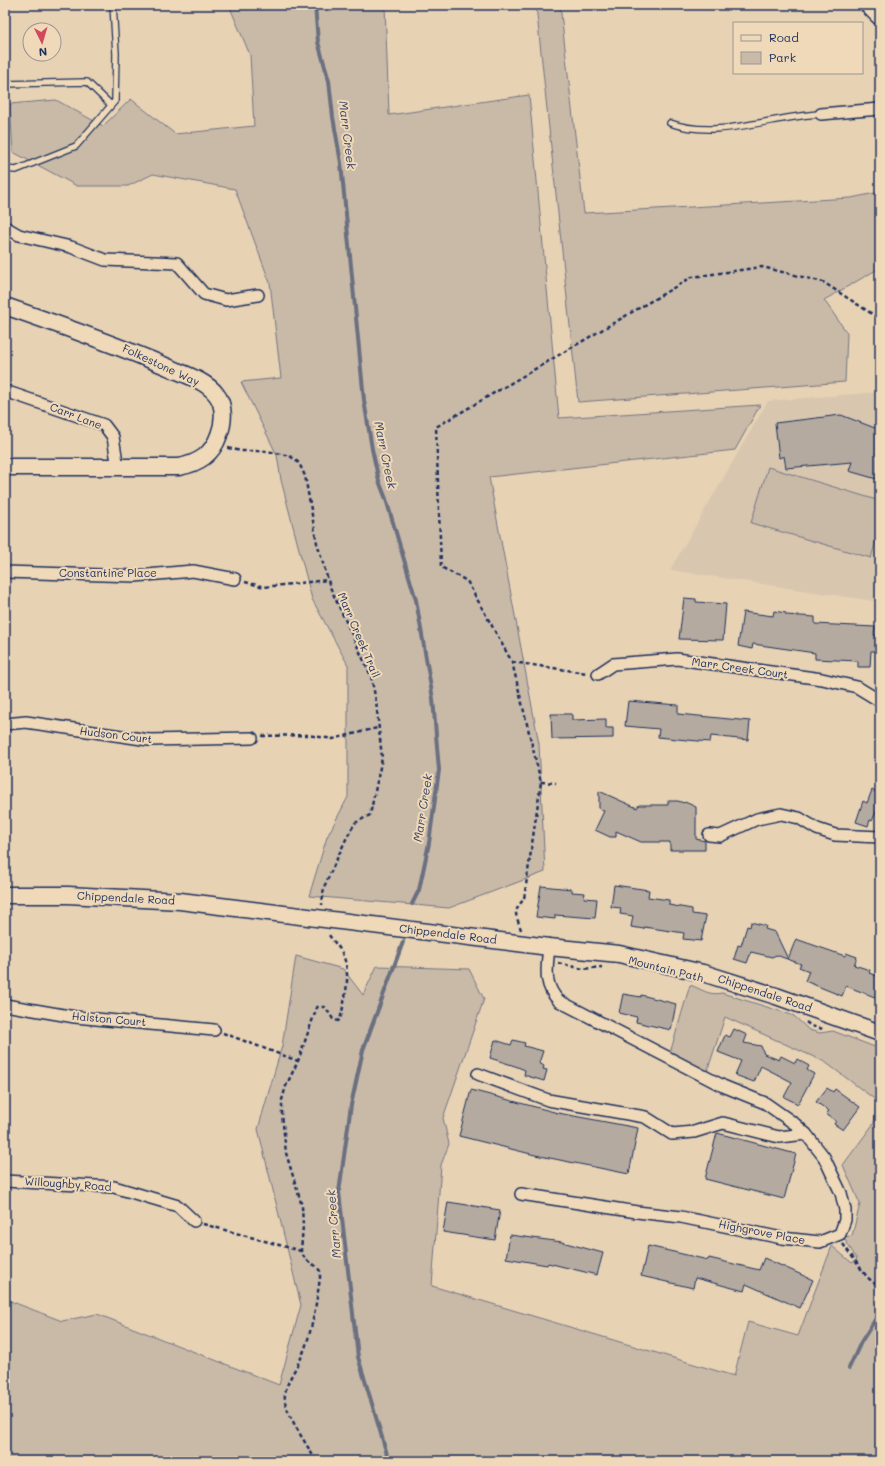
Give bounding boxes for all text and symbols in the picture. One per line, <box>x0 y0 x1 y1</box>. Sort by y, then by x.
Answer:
north arrow <box>22 22 62 62</box>
legend <box>733 22 863 74</box>
text: Road <box>769 29 799 45</box>
text: N <box>38 45 48 60</box>
text: Park <box>769 49 796 65</box>
water label: Marr Creek <box>336 100 360 171</box>
street label: Folkestone Way <box>120 340 202 389</box>
street label: Carr Lane <box>48 399 105 432</box>
water label: Marr Creek <box>371 420 401 491</box>
street label: Constantine Place <box>59 565 157 580</box>
street label: Marr Creek Trail <box>335 590 384 680</box>
street label: Marr Creek Court <box>691 653 789 682</box>
street label: Hudson Court <box>79 723 153 746</box>
water label: Marr Creek <box>409 772 435 843</box>
street label: Chippendale Road <box>77 887 175 908</box>
street label: Chippendale Road <box>398 920 498 947</box>
street label: Mountain Path <box>627 952 705 985</box>
street label: Chippendale Road <box>716 970 814 1015</box>
street label: Halston Court <box>71 1008 147 1029</box>
street label: Willoughby Road <box>24 1173 112 1194</box>
water label: Marr Creek <box>322 1189 344 1259</box>
street label: Highgrove Place <box>717 1216 807 1247</box>

